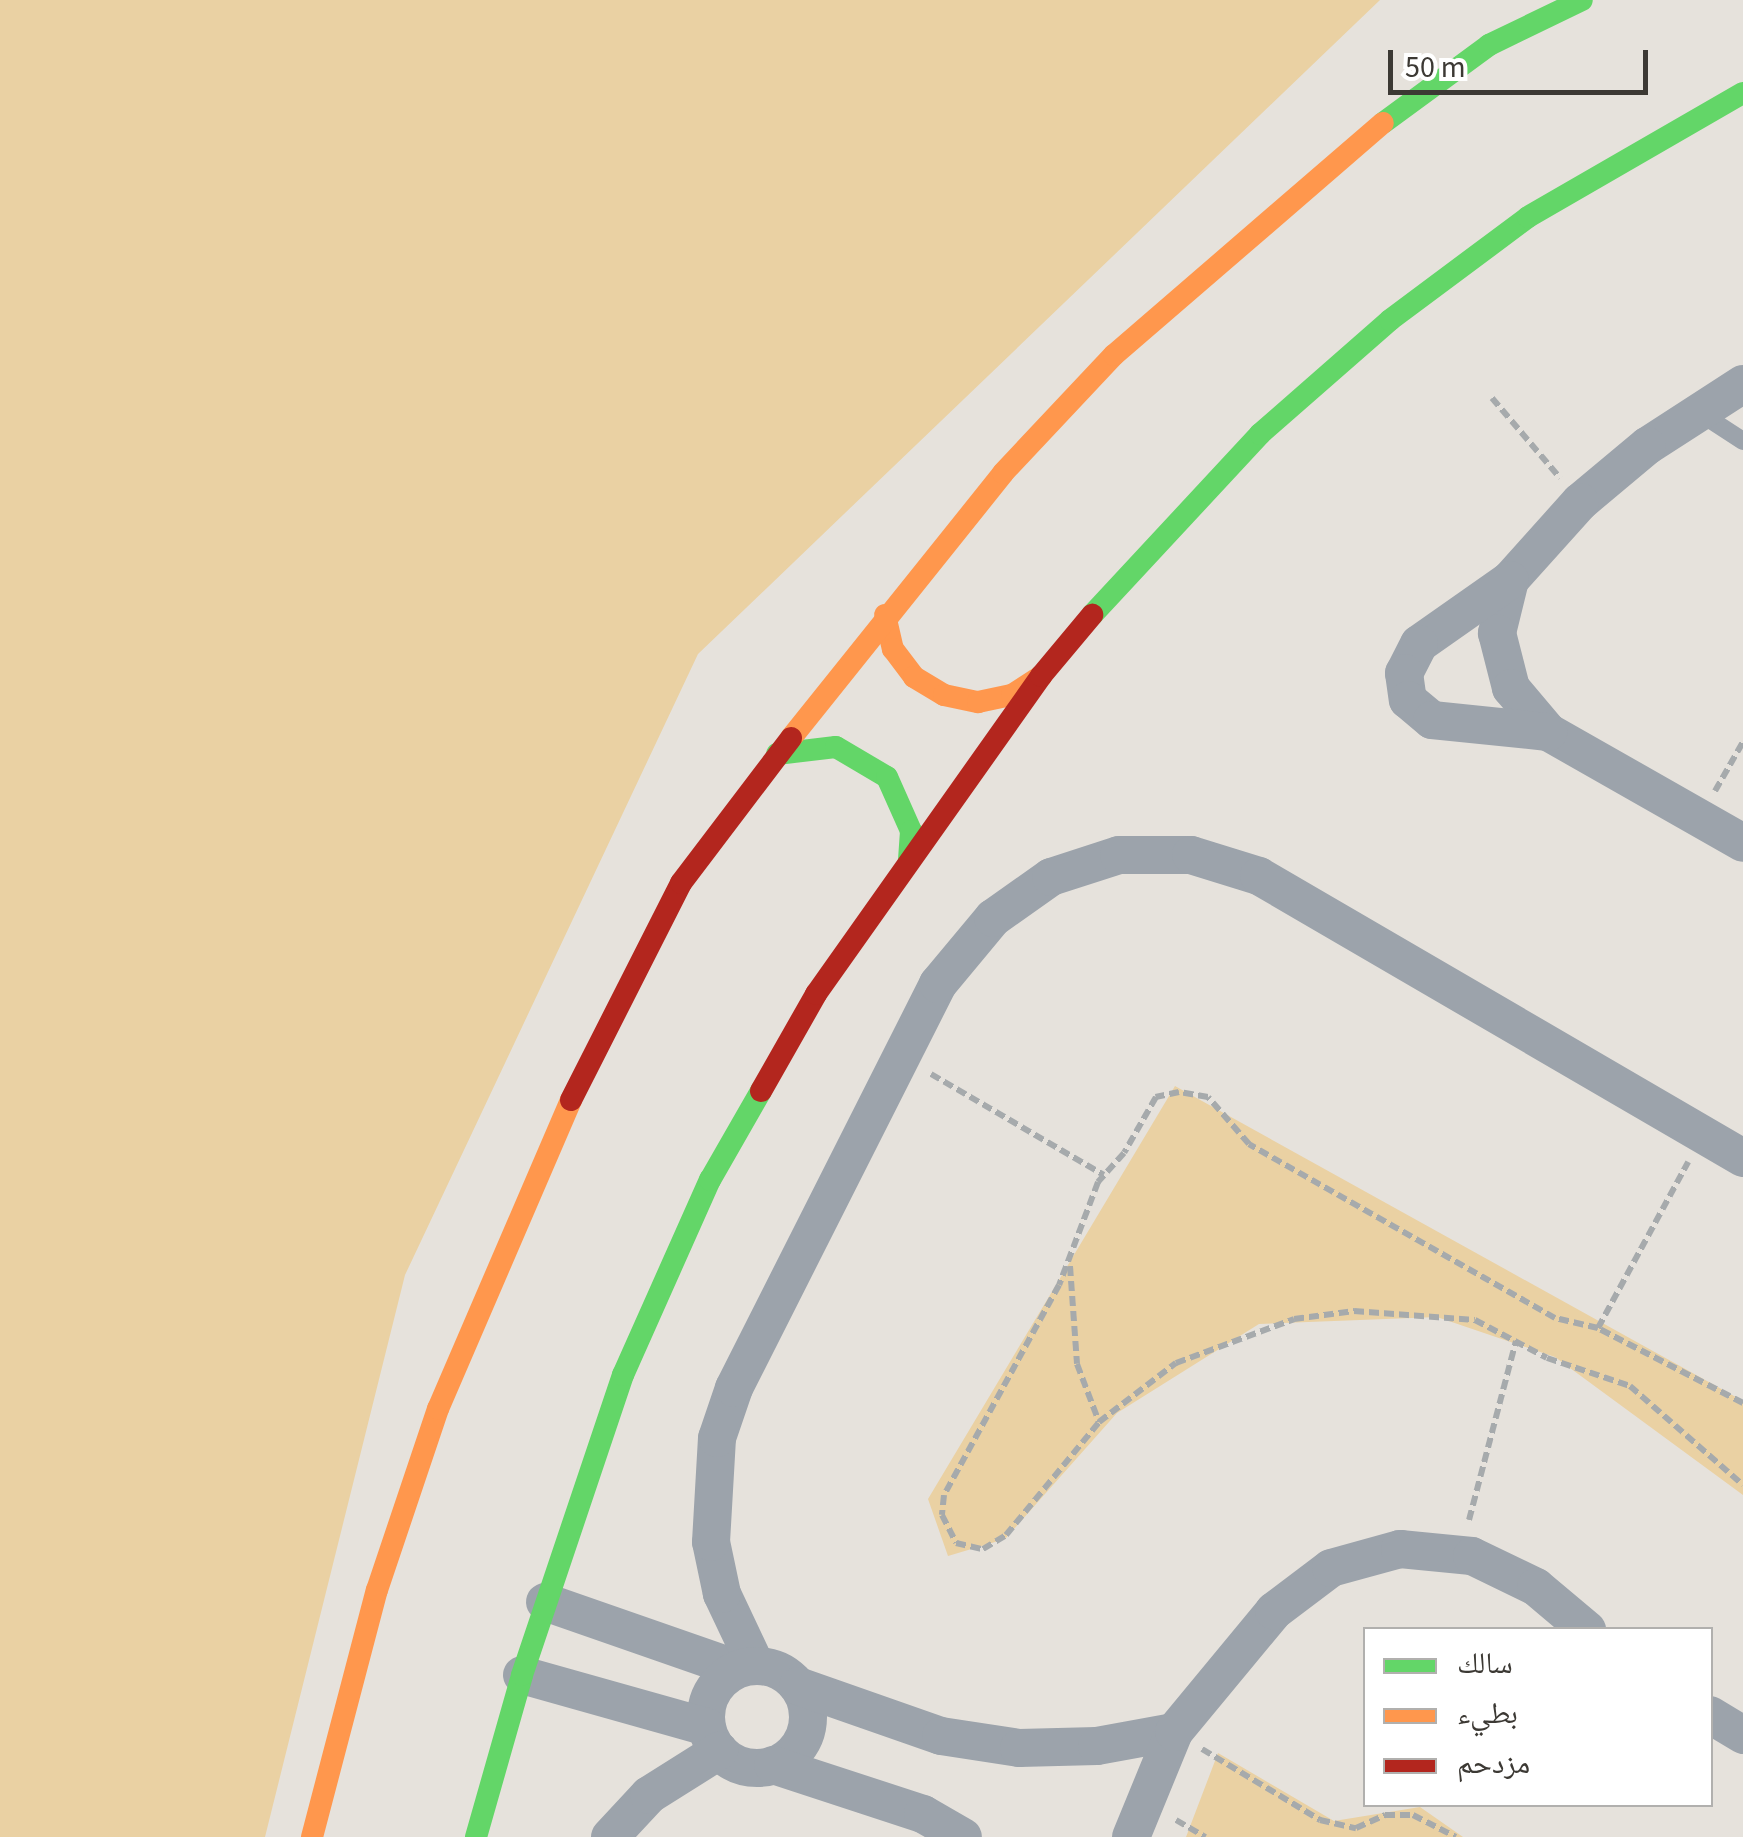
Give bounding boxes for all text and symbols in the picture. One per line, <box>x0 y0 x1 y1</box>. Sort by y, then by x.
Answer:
scale bar <box>1393 30 1653 92</box>
text: 50 m <box>1405 46 1466 89</box>
legend <box>1363 1627 1713 1807</box>
text: سالك <box>1457 1642 1513 1685</box>
text: بطيء <box>1457 1692 1518 1735</box>
text: مزدحم <box>1457 1742 1530 1785</box>

